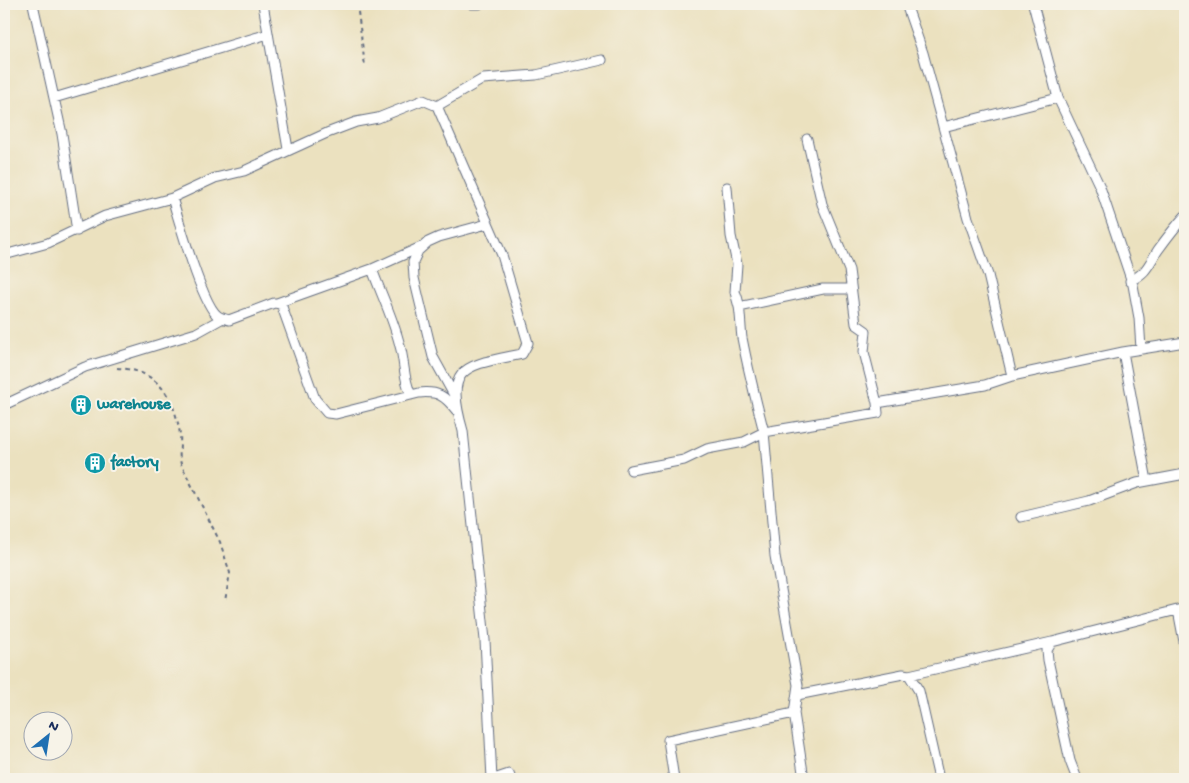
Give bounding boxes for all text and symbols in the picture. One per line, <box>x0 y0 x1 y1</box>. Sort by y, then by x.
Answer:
building icon: warehouse <box>69 393 93 417</box>
place label: warehouse <box>96 396 172 415</box>
building icon: factory <box>83 451 107 475</box>
place label: factory <box>110 453 159 473</box>
north arrow <box>22 710 72 760</box>
text: N <box>45 717 61 737</box>

